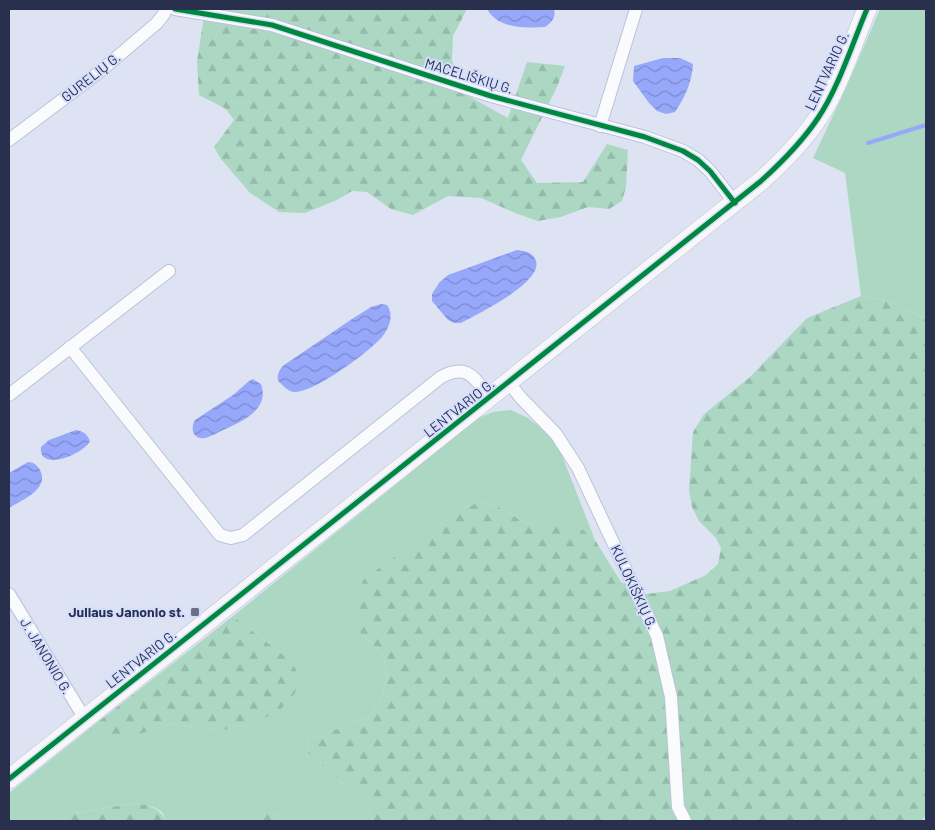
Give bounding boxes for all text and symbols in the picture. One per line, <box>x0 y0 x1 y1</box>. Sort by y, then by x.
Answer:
street label: LENTVARIO G. <box>801 29 852 113</box>
street label: GURELIŲ G. <box>58 48 124 105</box>
street label: MACELIŠKIŲ G. <box>423 54 515 97</box>
street label: LENTVARIO G. <box>420 375 498 441</box>
street label: KULOKIŠKIŲ G. <box>608 542 661 632</box>
place label: Juliaus Janonio st. <box>68 603 185 620</box>
marker: Juliaus Janonio st. <box>189 606 201 618</box>
street label: J. JANONIO G. <box>17 614 76 697</box>
street label: LENTVARIO G. <box>102 626 180 692</box>

